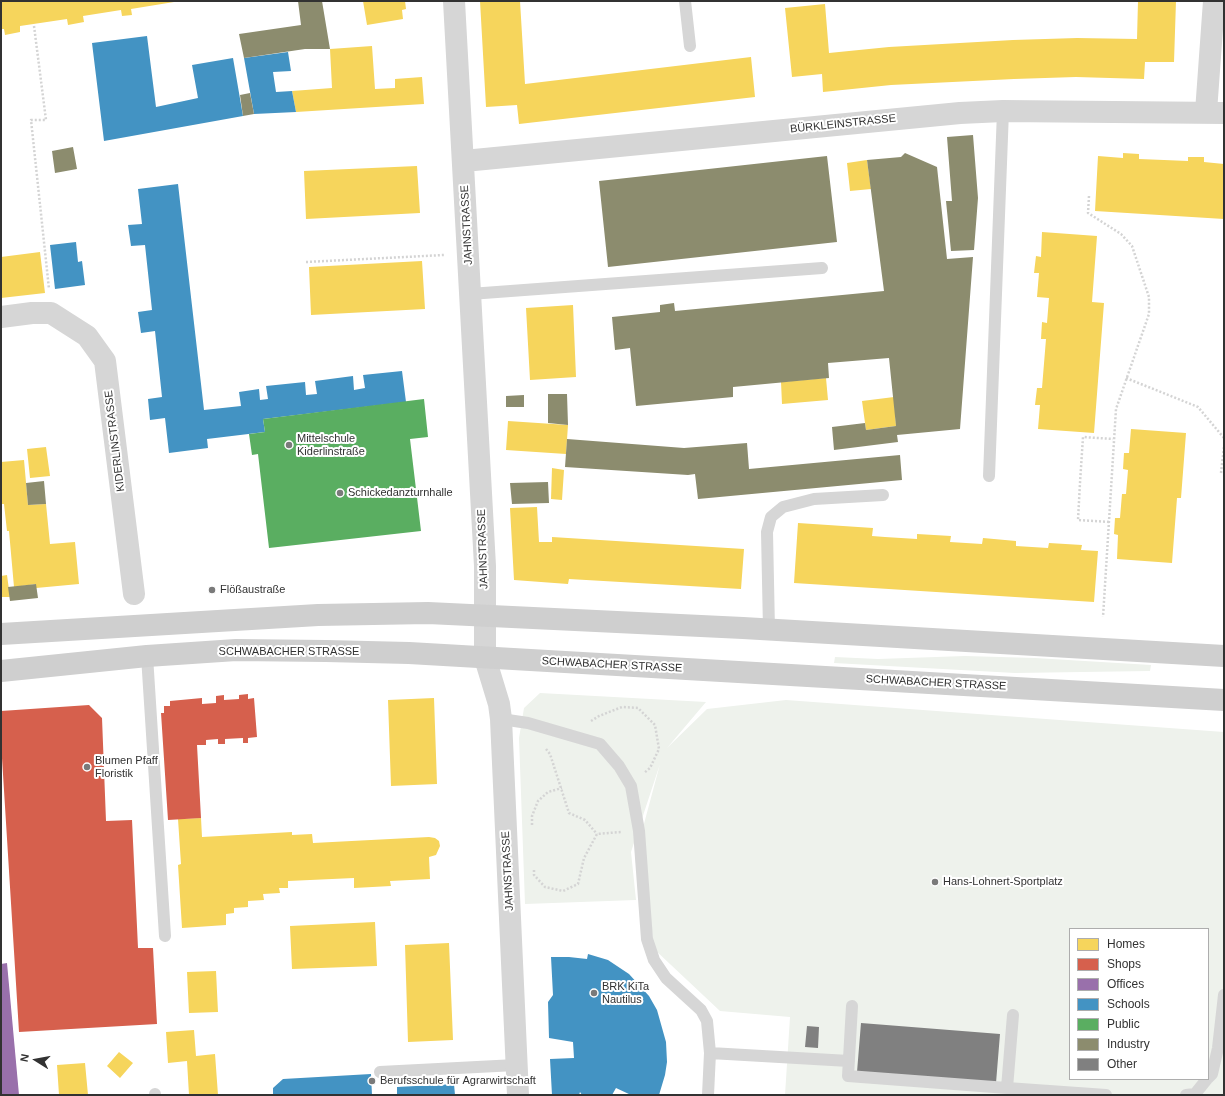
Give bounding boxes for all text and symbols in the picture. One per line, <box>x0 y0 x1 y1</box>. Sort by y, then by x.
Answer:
street label: BÜRKLEINSTRASSE <box>789 112 897 136</box>
street label: JAHNSTRASSE <box>458 185 476 265</box>
street label: KIDERLINSTRASSE <box>102 390 128 492</box>
place label: Mittelschule Kiderlinstraße <box>297 432 365 458</box>
marker: Mittelschule Kiderlinstraße <box>284 440 294 450</box>
place label: Schickedanzturnhalle <box>348 486 453 500</box>
marker: Schickedanzturnhalle <box>335 488 345 498</box>
street label: JAHNSTRASSE <box>475 509 491 589</box>
place label: Flößaustraße <box>220 583 285 597</box>
marker: Flößaustraße <box>207 585 217 595</box>
street label: SCHWABACHER STRASSE <box>219 645 359 659</box>
street label: SCHWABACHER STRASSE <box>541 655 683 675</box>
street label: SCHWABACHER STRASSE <box>865 673 1007 693</box>
place label: Blumen Pfaff Floristik <box>95 754 158 780</box>
marker: Blumen Pfaff Floristik <box>82 762 92 772</box>
street label: JAHNSTRASSE <box>499 831 517 911</box>
place label: Hans-Lohnert-Sportplatz <box>943 875 1063 889</box>
marker: Hans-Lohnert-Sportplatz <box>930 877 940 887</box>
legend <box>1069 928 1209 1080</box>
text: Homes <box>1107 937 1145 951</box>
text: Shops <box>1107 957 1141 971</box>
text: Offices <box>1107 977 1144 991</box>
place label: BRK KiTa Nautilus <box>602 980 649 1006</box>
marker: BRK KiTa Nautilus <box>589 988 599 998</box>
text: Schools <box>1107 997 1150 1011</box>
text: Public <box>1107 1017 1140 1031</box>
text: Industry <box>1107 1037 1150 1051</box>
north arrow <box>16 1040 56 1080</box>
text: N <box>18 1053 31 1063</box>
text: Other <box>1107 1057 1137 1071</box>
place label: Berufsschule für Agrarwirtschaft <box>380 1074 536 1088</box>
marker: Berufsschule für Agrarwirtschaft <box>367 1076 377 1086</box>

